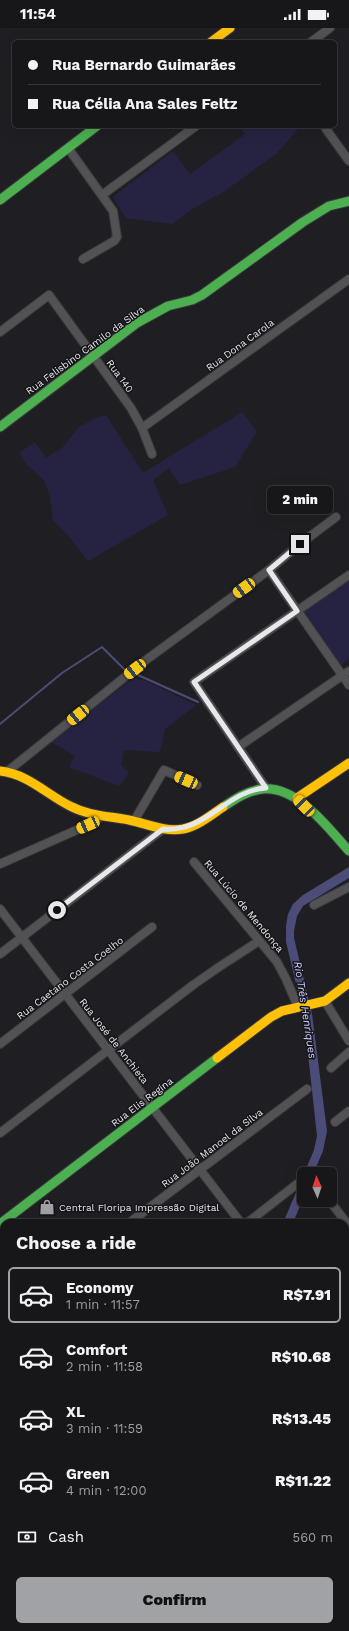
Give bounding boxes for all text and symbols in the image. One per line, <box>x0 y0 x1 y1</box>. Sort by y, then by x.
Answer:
text: 11:54 <box>20 5 56 23</box>
text: Rua Bernardo Guimarães <box>52 56 236 74</box>
text: Rua Célia Ana Sales Feltz <box>52 95 238 113</box>
street label: Rua Felisbino Camilo da Silva <box>24 303 146 397</box>
street label: Rua Dona Carola <box>204 317 276 373</box>
street label: Rua 140 <box>105 358 135 394</box>
callout: 2 min <box>267 486 333 514</box>
text: 2 min <box>282 492 318 507</box>
route end <box>291 535 309 553</box>
car <box>231 576 257 600</box>
car <box>122 657 148 681</box>
car <box>65 703 91 727</box>
car <box>173 770 199 790</box>
car <box>291 793 317 819</box>
car <box>75 815 101 835</box>
street label: Rua Lúcio de Mendonça <box>202 858 286 955</box>
route start <box>48 901 66 919</box>
street label: Rua Caetano Costa Coelho <box>15 934 125 1022</box>
water label: Rio Três Henriques <box>291 960 319 1060</box>
street label: Rua José de Anchieta <box>77 996 151 1086</box>
street label: Rua Elis Regina <box>109 1075 175 1129</box>
street label: Rua João Manoel da Silva <box>159 1106 265 1190</box>
north arrow <box>297 1167 337 1207</box>
map controls <box>297 1167 337 1207</box>
shop icon: Central Floripa Impressão Digital <box>38 1198 56 1216</box>
place label: Central Floripa Impressão Digital <box>59 1202 219 1213</box>
text: Choose a ride <box>16 1232 136 1253</box>
icon: car <box>18 1277 54 1313</box>
text: Economy <box>66 1279 133 1297</box>
text: R$7.91 <box>283 1286 331 1304</box>
text: 1 min · 11:57 <box>66 1297 140 1312</box>
icon: car <box>18 1339 54 1375</box>
text: Comfort <box>66 1341 127 1359</box>
text: R$10.68 <box>271 1348 331 1366</box>
text: 2 min · 11:58 <box>66 1359 143 1374</box>
icon: car <box>18 1401 54 1437</box>
text: XL <box>66 1403 85 1421</box>
text: R$13.45 <box>272 1410 331 1428</box>
text: 3 min · 11:59 <box>66 1421 143 1436</box>
icon: car <box>18 1463 54 1499</box>
text: Green <box>66 1465 110 1483</box>
text: R$11.22 <box>275 1472 331 1490</box>
text: 4 min · 12:00 <box>66 1483 146 1498</box>
icon: cash <box>16 1526 38 1548</box>
text: Cash <box>48 1528 84 1546</box>
text: 560 m <box>293 1530 333 1545</box>
button: Confirm <box>16 1577 333 1623</box>

